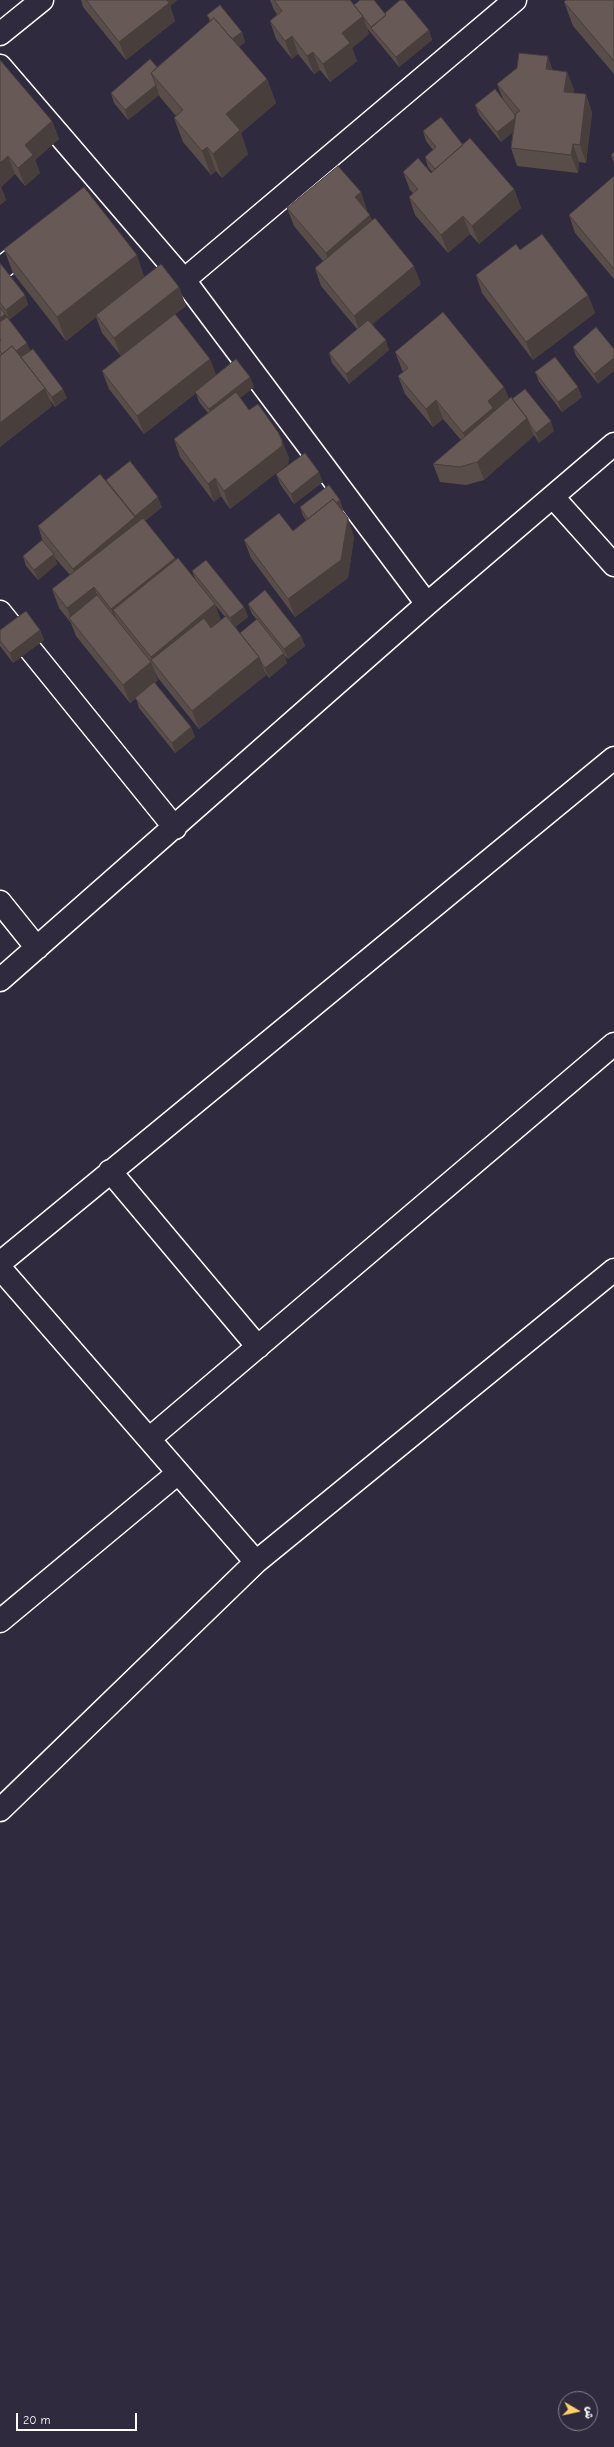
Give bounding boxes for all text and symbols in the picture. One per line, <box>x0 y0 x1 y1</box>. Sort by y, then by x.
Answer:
north arrow <box>558 2391 598 2431</box>
scale bar <box>18 2405 139 2431</box>
text: ش <box>582 2406 597 2420</box>
text: 20 m <box>23 2413 51 2427</box>

